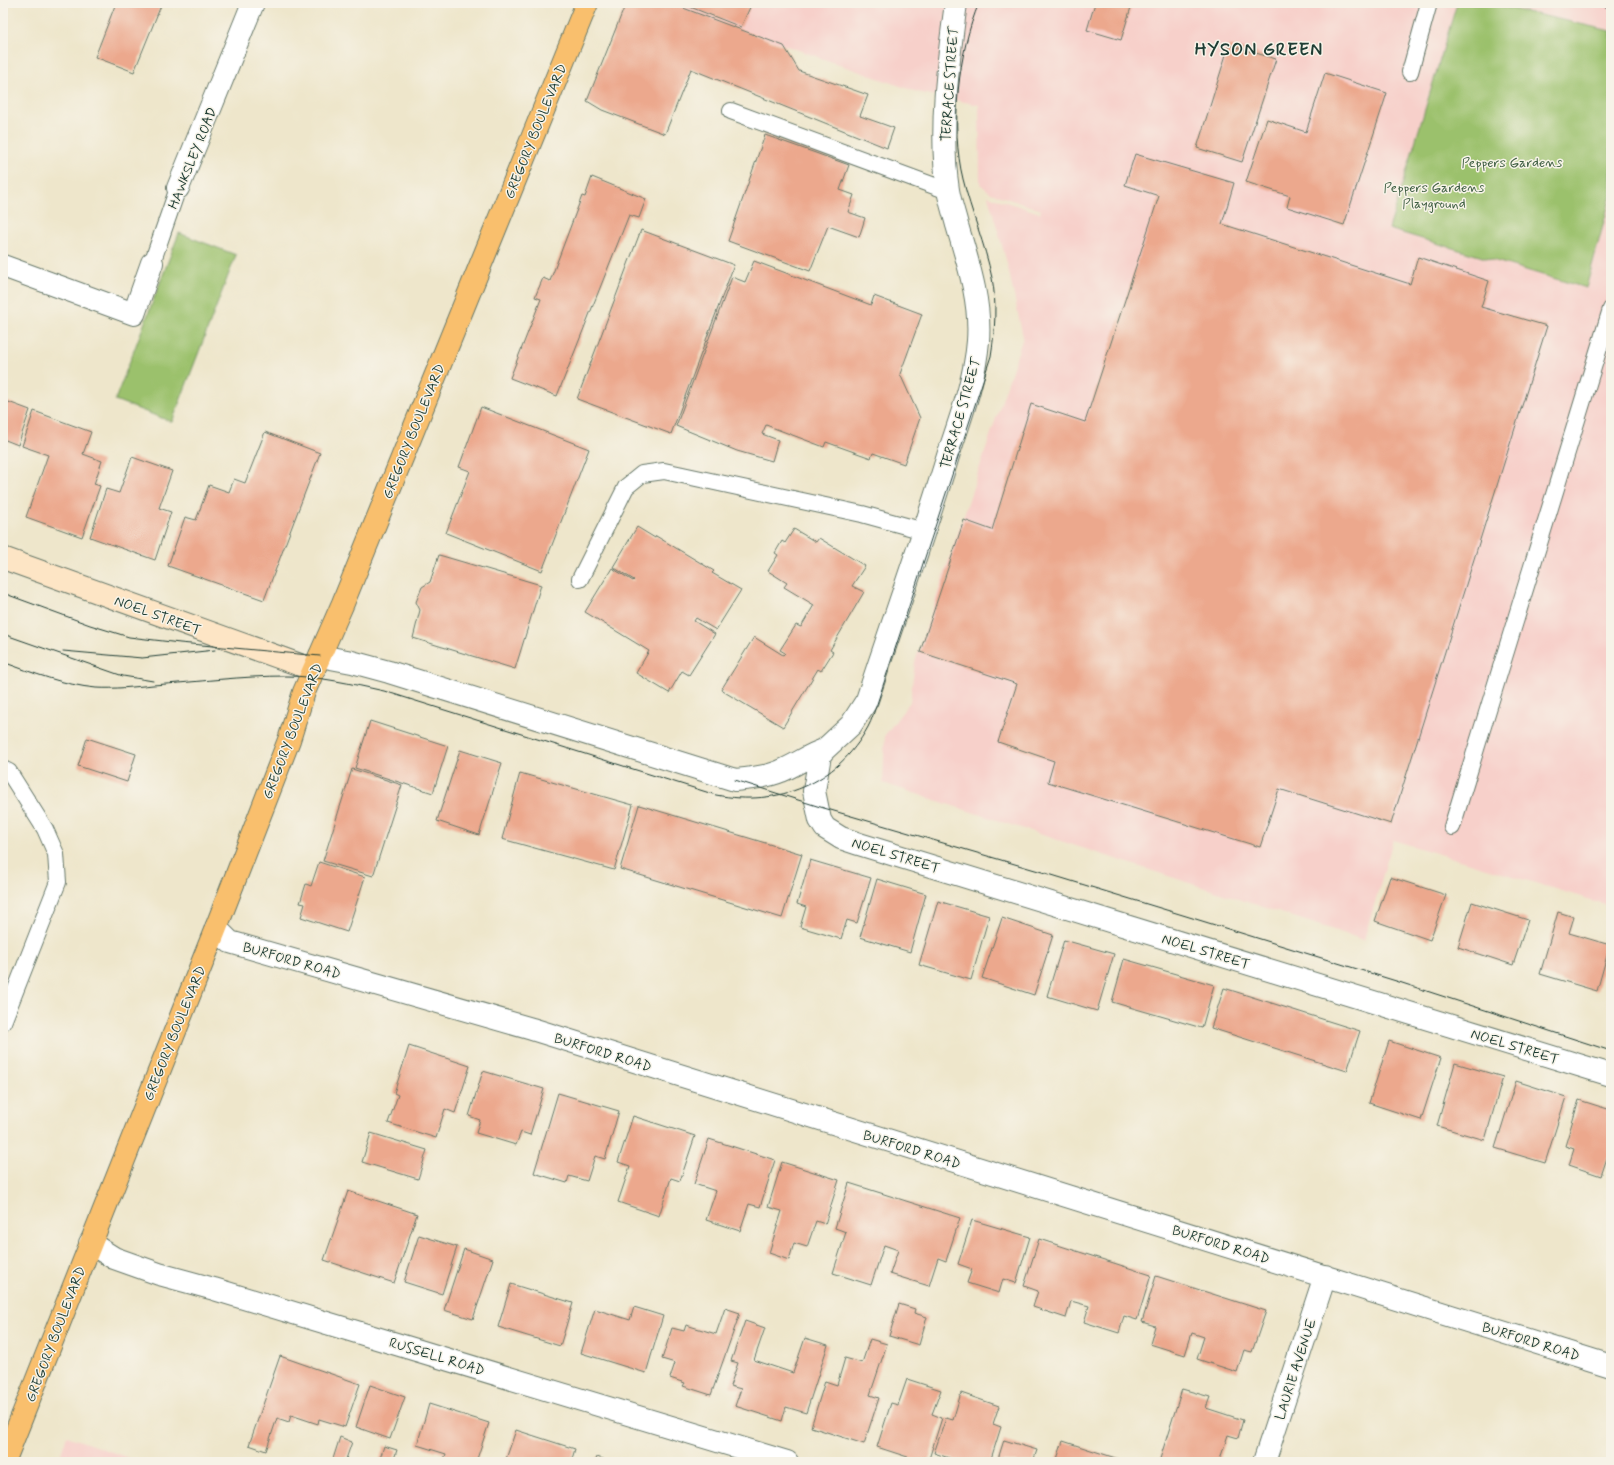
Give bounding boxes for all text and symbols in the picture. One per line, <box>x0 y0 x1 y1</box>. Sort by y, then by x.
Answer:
street label: TERRACE STREET <box>937 25 963 142</box>
district label: HYSON GREEN <box>1195 38 1323 62</box>
street label: GREGORY BOULEVARD <box>501 61 571 202</box>
street label: HAWKSLEY ROAD <box>164 105 222 212</box>
park label: Peppers Gardens <box>1461 154 1563 172</box>
park label: Peppers Gardens Playground <box>1383 179 1485 213</box>
street label: TERRACE STREET <box>936 355 986 471</box>
street label: GREGORY BOULEVARD <box>379 361 449 502</box>
street label: NOEL STREET <box>112 592 203 640</box>
street label: GREGORY BOULEVARD <box>259 661 327 802</box>
street label: NOEL STREET <box>850 834 942 878</box>
street label: NOEL STREET <box>1160 930 1252 974</box>
street label: BURFORD ROAD <box>241 938 343 984</box>
street label: GREGORY BOULEVARD <box>140 963 210 1104</box>
street label: NOEL STREET <box>1469 1025 1561 1069</box>
street label: BURFORD ROAD <box>552 1030 654 1076</box>
street label: BURFORD ROAD <box>861 1127 963 1173</box>
street label: BURFORD ROAD <box>1170 1222 1272 1268</box>
street label: GREGORY BOULEVARD <box>22 1264 90 1405</box>
street label: LAURIE AVENUE <box>1271 1316 1321 1422</box>
street label: BURFORD ROAD <box>1480 1319 1582 1365</box>
street label: RUSSELL ROAD <box>387 1334 487 1380</box>

